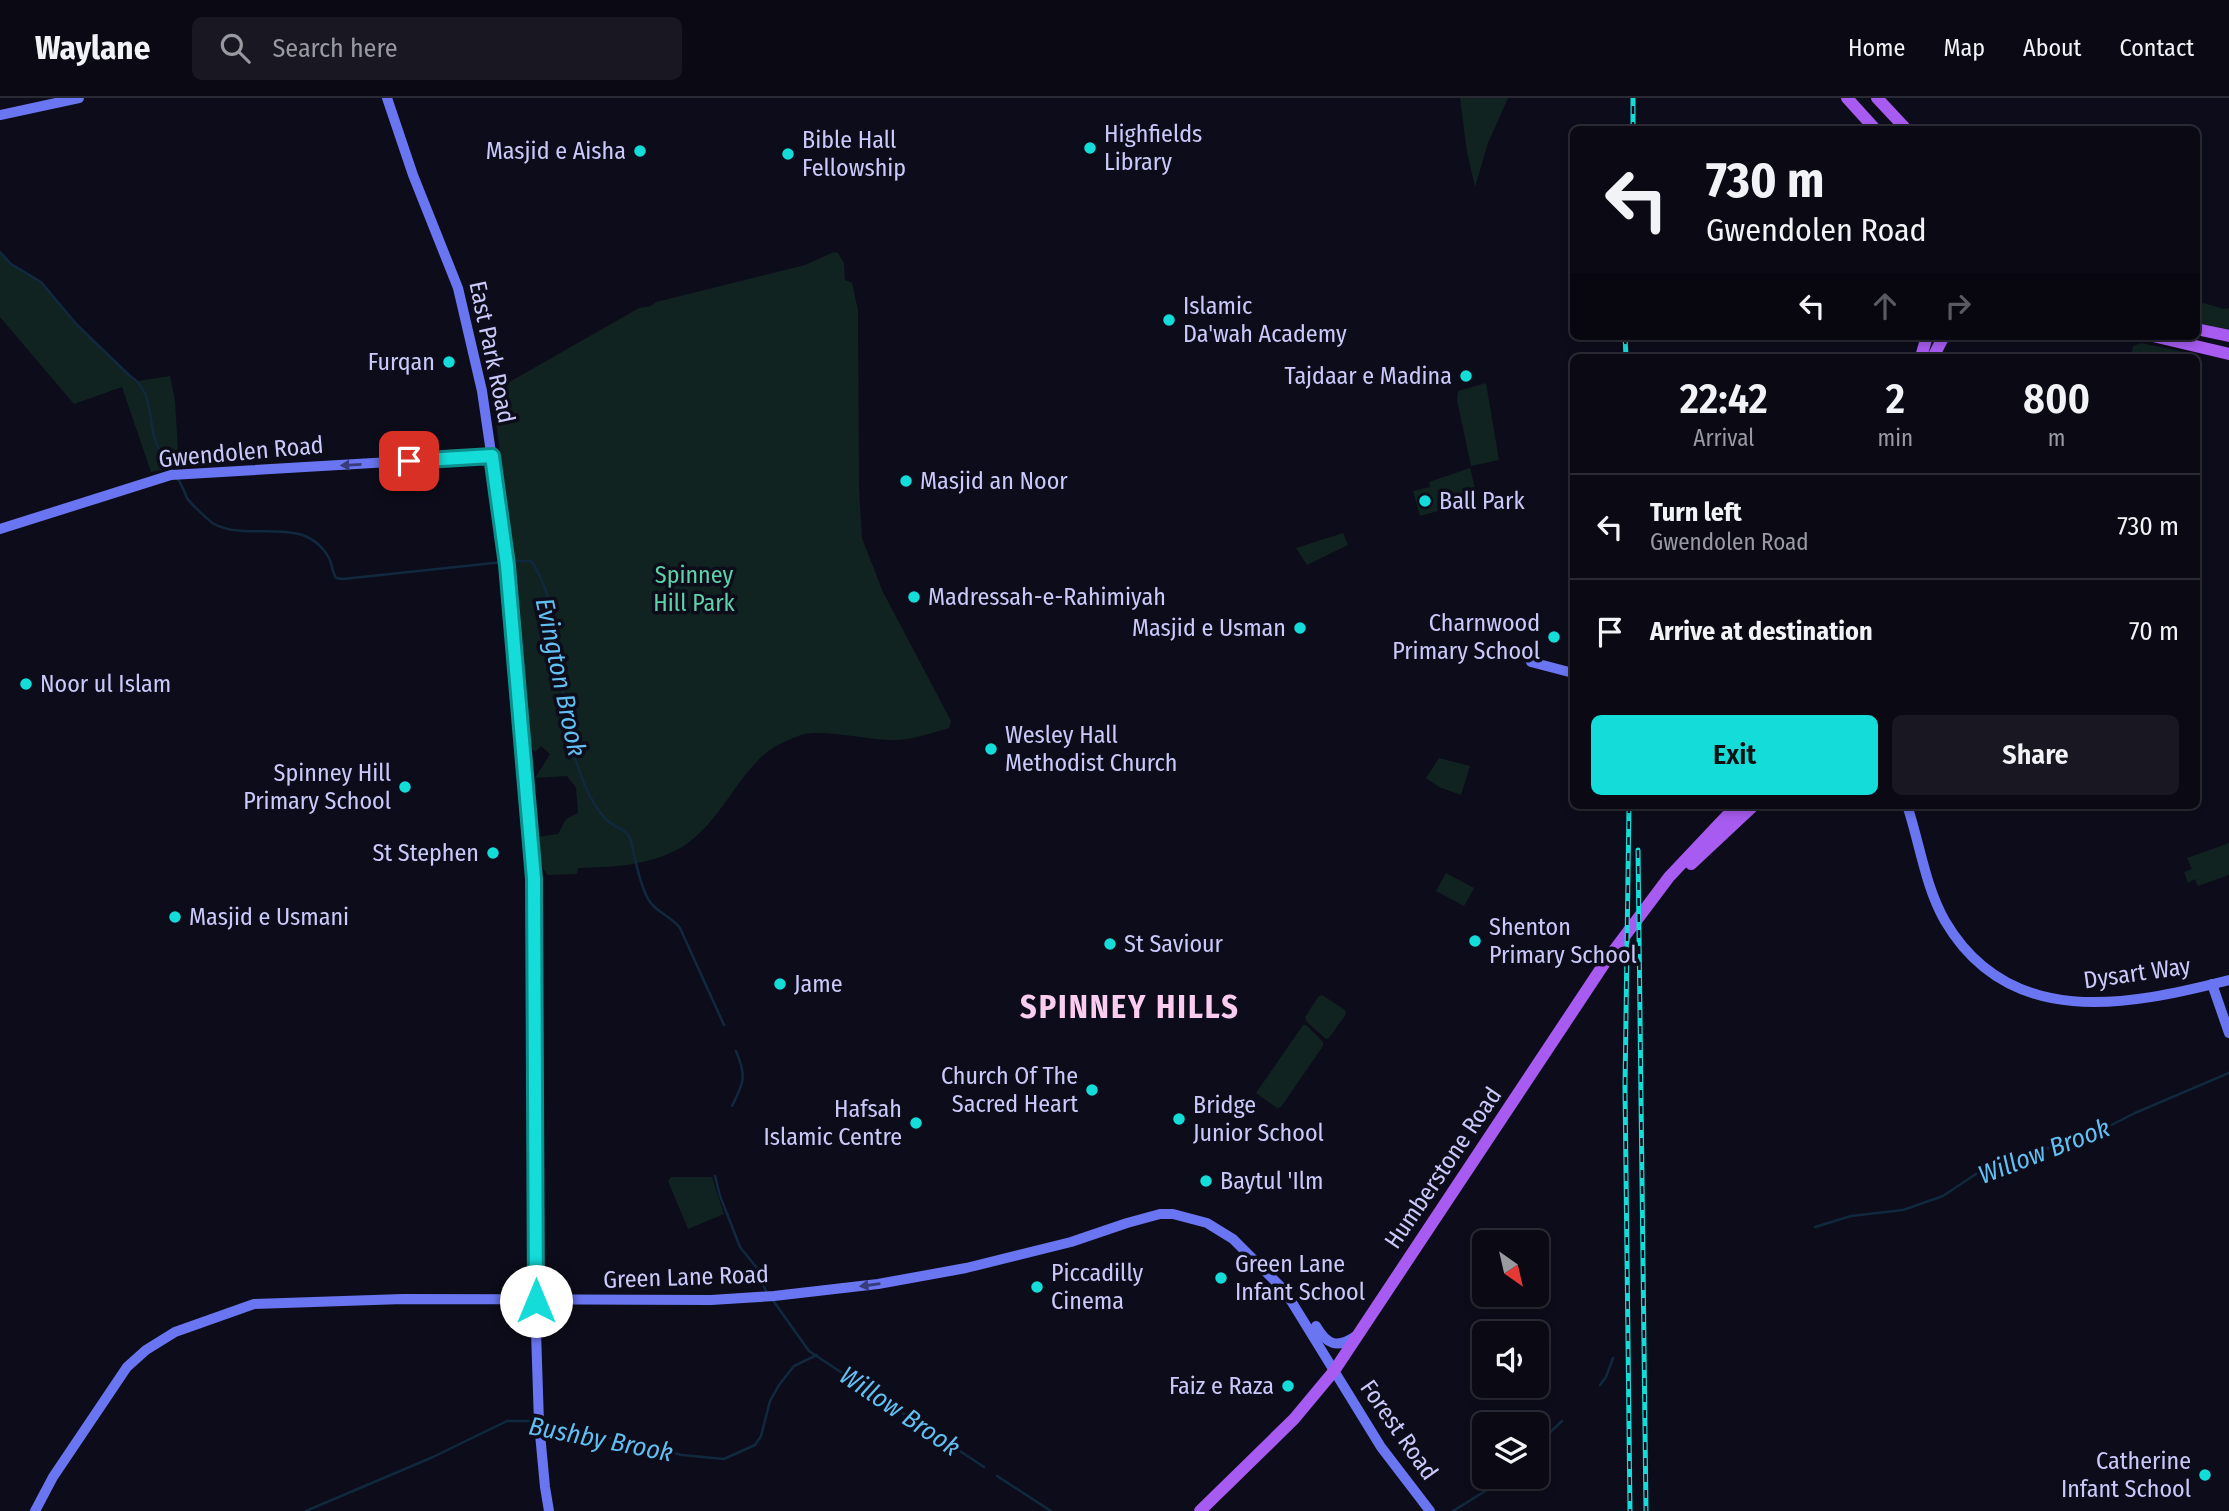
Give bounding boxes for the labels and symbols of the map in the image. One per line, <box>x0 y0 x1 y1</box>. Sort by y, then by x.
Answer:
place label: Highfields Library <box>1104 120 1202 176</box>
place label: Bible Hall Fellowship <box>802 126 906 182</box>
place label: Masjid e Aisha <box>486 137 626 165</box>
marker: Highfields Library <box>1082 140 1098 156</box>
marker: Masjid e Aisha <box>632 143 648 159</box>
marker: Bible Hall Fellowship <box>780 146 796 162</box>
street label: East Park Road <box>463 279 521 425</box>
place label: Islamic Da'wah Academy <box>1183 292 1347 348</box>
marker: Islamic Da'wah Academy <box>1161 312 1177 328</box>
place label: Furqan <box>368 348 435 376</box>
marker: Furqan <box>441 354 457 370</box>
place label: Tajdaar e Madina <box>1285 362 1452 390</box>
marker: Tajdaar e Madina <box>1458 368 1474 384</box>
street label: Gwendolen Road <box>157 431 325 473</box>
pin <box>379 431 439 491</box>
one-way arrow <box>339 459 361 470</box>
place label: Masjid an Noor <box>920 467 1068 495</box>
marker: Masjid an Noor <box>898 473 914 489</box>
place label: Ball Park <box>1439 487 1525 515</box>
marker: Ball Park <box>1417 493 1433 509</box>
park label: Spinney Hill Park <box>653 561 736 617</box>
place label: Madressah-e-Rahimiyah <box>928 583 1166 611</box>
marker: Madressah-e-Rahimiyah <box>906 589 922 605</box>
water label: Evington Brook <box>529 595 592 759</box>
place label: Charnwood Primary School <box>1392 609 1540 665</box>
place label: Masjid e Usman <box>1132 614 1286 642</box>
marker: Masjid e Usman <box>1292 620 1308 636</box>
marker: Charnwood Primary School <box>1546 629 1562 645</box>
place label: Noor ul Islam <box>40 670 171 698</box>
marker: Noor ul Islam <box>18 676 34 692</box>
place label: Wesley Hall Methodist Church <box>1005 721 1177 777</box>
marker: Wesley Hall Methodist Church <box>983 741 999 757</box>
place label: Spinney Hill Primary School <box>243 759 391 815</box>
marker: Spinney Hill Primary School <box>397 779 413 795</box>
place label: St Stephen <box>372 839 479 867</box>
marker: St Stephen <box>485 845 501 861</box>
place label: Masjid e Usmani <box>189 903 349 931</box>
marker: Masjid e Usmani <box>167 909 183 925</box>
place label: Shenton Primary School <box>1489 913 1637 969</box>
place label: St Saviour <box>1124 930 1224 958</box>
marker: Shenton Primary School <box>1467 933 1483 949</box>
marker: St Saviour <box>1102 936 1118 952</box>
street label: Dysart Way <box>2082 952 2192 994</box>
place label: Jame <box>794 970 843 998</box>
marker: Jame <box>772 976 788 992</box>
district label: SPINNEY HILLS <box>1020 988 1240 1026</box>
place label: Church Of The Sacred Heart <box>941 1062 1078 1118</box>
marker: Church Of The Sacred Heart <box>1084 1082 1100 1098</box>
street label: Humberstone Road <box>1379 1082 1507 1254</box>
place label: Bridge Junior School <box>1193 1091 1324 1147</box>
place label: Hafsah Islamic Centre <box>763 1095 902 1151</box>
marker: Bridge Junior School <box>1171 1111 1187 1127</box>
water label: Willow Brook <box>1974 1112 2115 1191</box>
marker: Hafsah Islamic Centre <box>908 1115 924 1131</box>
place label: Baytul 'Ilm <box>1220 1167 1324 1195</box>
marker: Baytul 'Ilm <box>1198 1173 1214 1189</box>
north arrow <box>1472 1230 1549 1307</box>
place label: Green Lane Infant School <box>1235 1250 1365 1306</box>
place label: Piccadilly Cinema <box>1051 1259 1144 1315</box>
street label: Green Lane Road <box>603 1260 769 1294</box>
position arrow <box>499 1264 573 1338</box>
marker: Green Lane Infant School <box>1213 1270 1229 1286</box>
marker: Piccadilly Cinema <box>1029 1279 1045 1295</box>
one-way arrow <box>859 1280 881 1291</box>
water label: Willow Brook <box>834 1360 966 1463</box>
place label: Faiz e Raza <box>1169 1372 1274 1400</box>
street label: Forest Road <box>1354 1375 1444 1485</box>
marker: Faiz e Raza <box>1280 1378 1296 1394</box>
water label: Bushby Brook <box>526 1410 676 1469</box>
place label: Catherine Infant School <box>2061 1447 2191 1503</box>
marker: Catherine Infant School <box>2197 1467 2213 1483</box>

